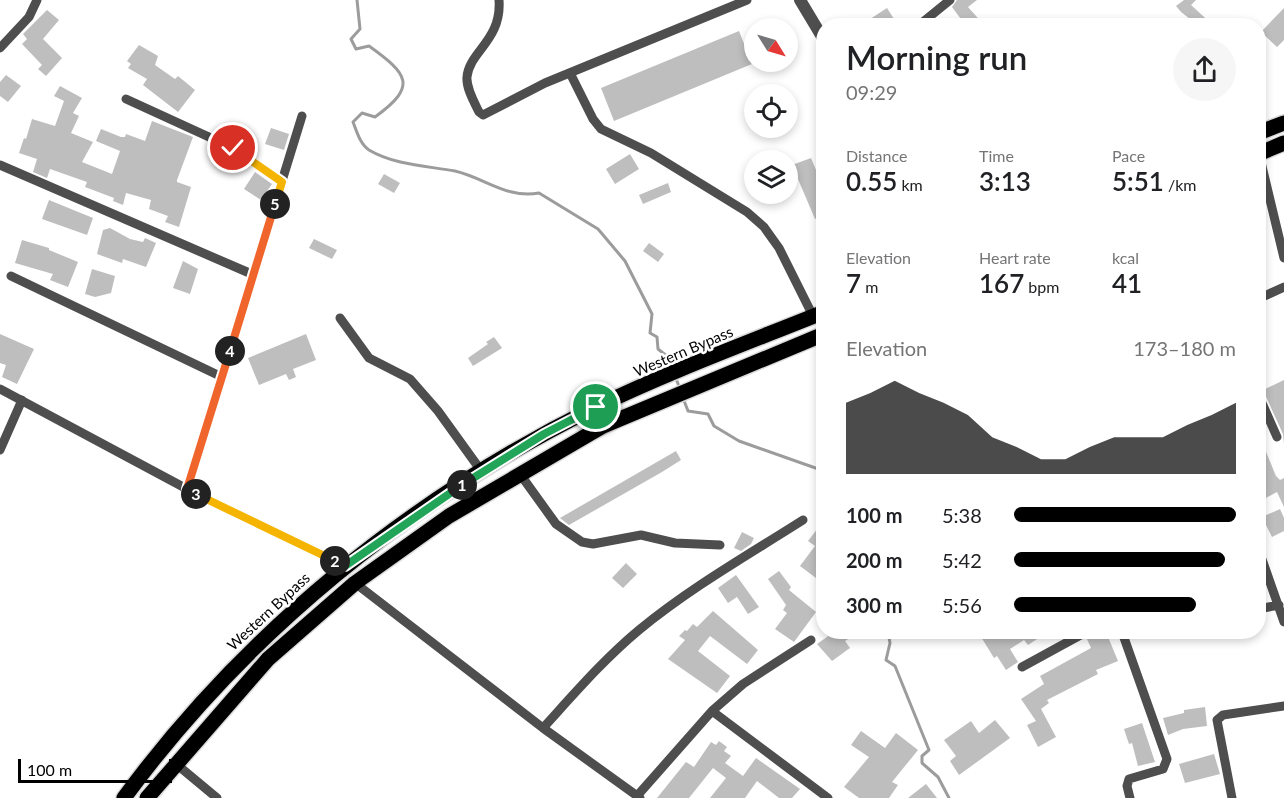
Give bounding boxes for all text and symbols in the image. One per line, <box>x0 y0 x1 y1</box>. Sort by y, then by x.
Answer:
north arrow <box>744 18 798 72</box>
map controls <box>744 18 798 204</box>
text: Morning run <box>846 37 1027 77</box>
button: share <box>1173 38 1236 101</box>
text: 09:29 <box>846 80 897 104</box>
button: locate <box>744 84 798 138</box>
pin <box>207 122 258 173</box>
icon: check <box>216 131 249 164</box>
text: Distance <box>846 146 907 165</box>
text: Time <box>979 146 1014 165</box>
text: Pace <box>1112 146 1145 165</box>
button: layers <box>744 150 798 204</box>
text: 0.55 <box>846 165 897 197</box>
text: 3:13 <box>979 165 1031 197</box>
text: 5:51 <box>1112 165 1164 197</box>
text: km <box>897 175 923 194</box>
text: /km <box>1164 175 1196 194</box>
pin: 5 <box>260 189 290 219</box>
text: 5 <box>270 194 280 213</box>
text: Elevation <box>846 248 911 267</box>
text: Heart rate <box>979 248 1051 267</box>
text: kcal <box>1112 248 1139 267</box>
text: 7 <box>846 267 861 299</box>
text: 167 <box>979 267 1024 299</box>
text: 41 <box>1112 267 1142 299</box>
text: m <box>861 277 878 296</box>
text: bpm <box>1024 277 1059 296</box>
street label: Western Bypass <box>631 322 735 380</box>
pin: 4 <box>215 336 245 366</box>
text: Elevation <box>846 336 927 360</box>
text: 173–180 m <box>1133 336 1236 360</box>
text: 4 <box>225 341 235 360</box>
pin <box>570 381 621 432</box>
icon: arrive <box>579 390 612 423</box>
pin: 1 <box>447 470 477 500</box>
text: 1 <box>457 475 467 494</box>
pin: 3 <box>181 479 211 509</box>
text: 3 <box>191 484 201 503</box>
text: 100 m <box>846 503 902 527</box>
text: 5:38 <box>942 503 982 527</box>
pin: 2 <box>320 546 350 576</box>
text: 200 m <box>846 548 902 572</box>
text: 5:42 <box>942 548 982 572</box>
text: 2 <box>330 551 340 570</box>
street label: Western Bypass <box>223 568 313 654</box>
text: 300 m <box>846 593 902 617</box>
text: 5:56 <box>942 593 982 617</box>
scale bar <box>18 756 172 784</box>
text: 100 m <box>27 760 72 779</box>

